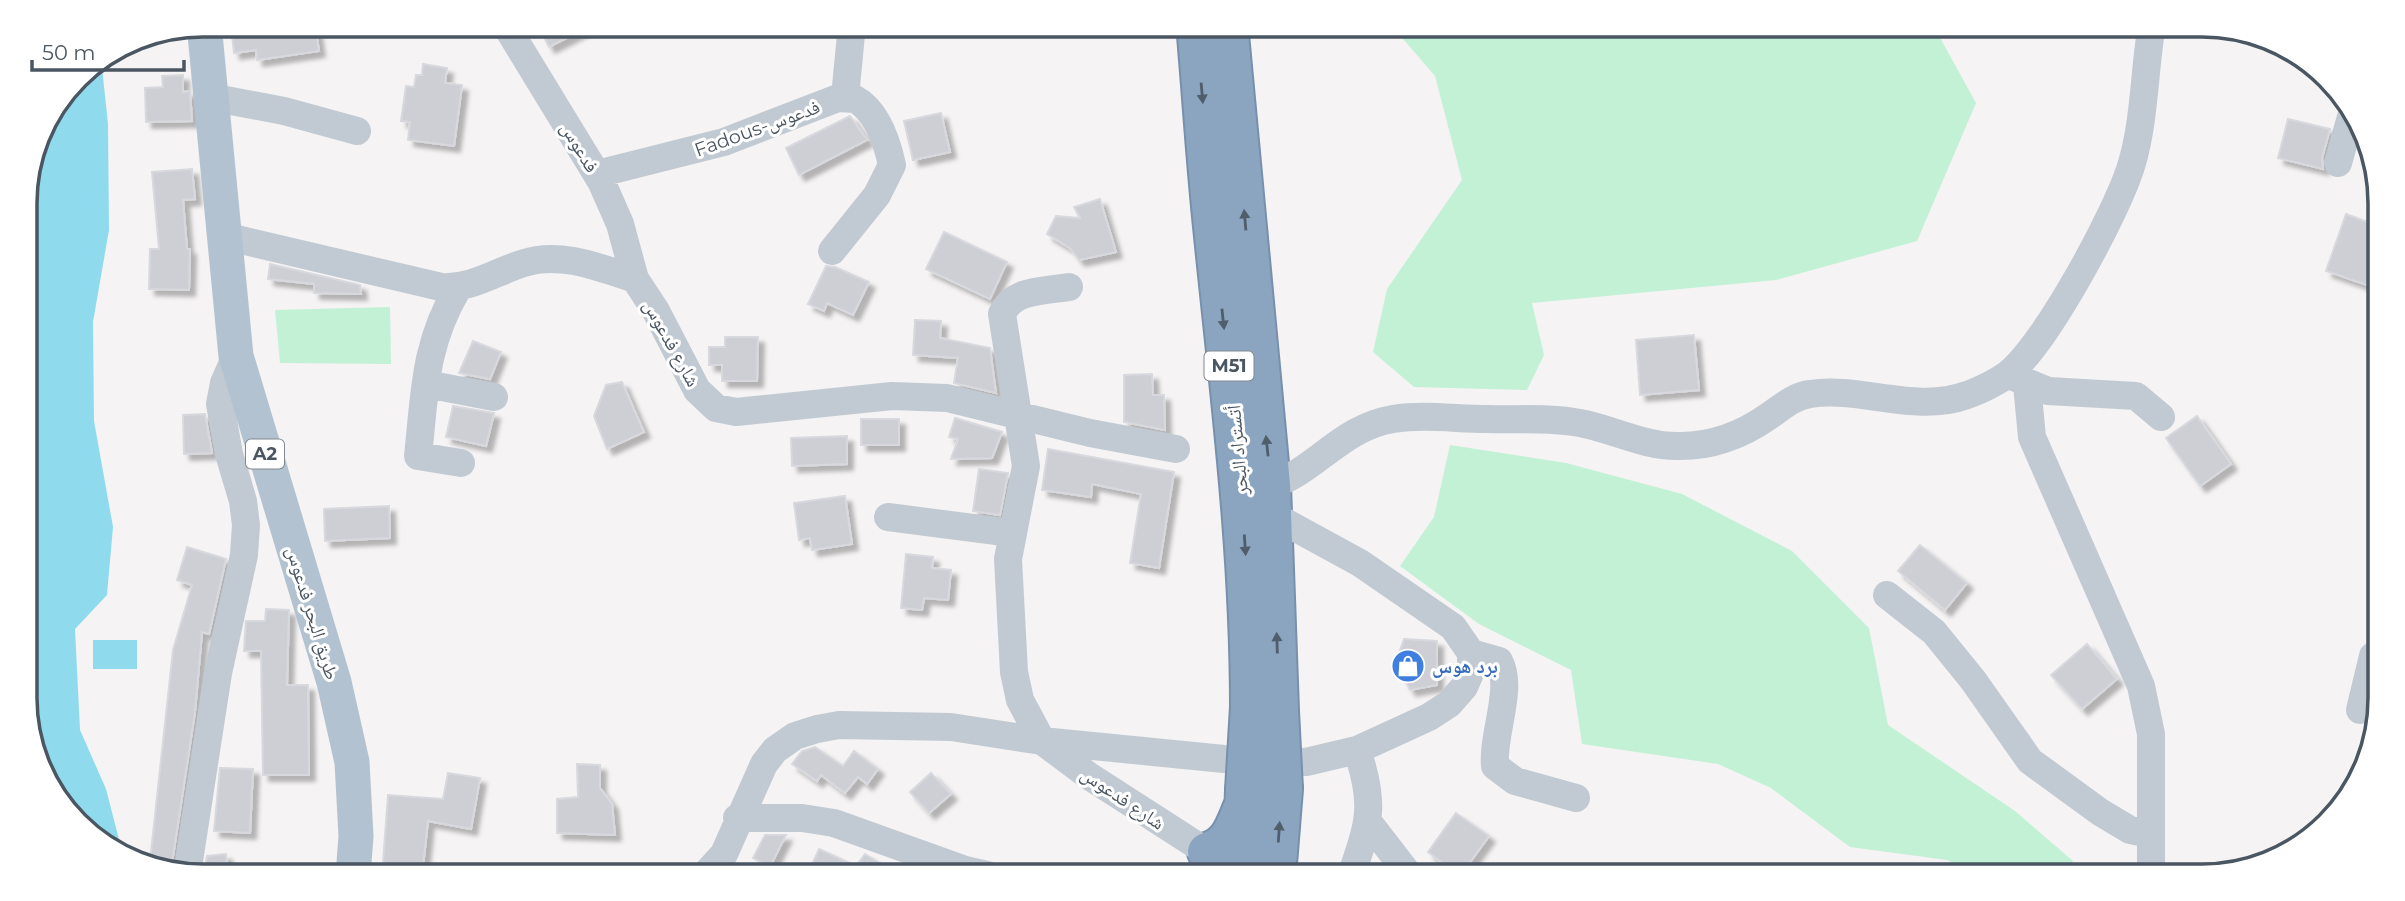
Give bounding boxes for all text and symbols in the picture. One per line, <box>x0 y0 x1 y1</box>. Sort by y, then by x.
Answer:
scale bar <box>32 28 184 72</box>
text: 50 m <box>42 40 96 65</box>
one-way arrow <box>1197 82 1208 104</box>
street label: Fadous-فدعوس <box>691 95 823 162</box>
street label: فدعوس <box>556 118 604 177</box>
one-way arrow <box>1240 209 1251 231</box>
street label: شارع فدعوس <box>638 296 705 391</box>
one-way arrow <box>1218 308 1229 330</box>
road number: M51 <box>1204 352 1254 380</box>
street label: أتستراد البحر <box>1222 404 1253 497</box>
one-way arrow <box>1262 435 1273 457</box>
road number: A2 <box>246 440 284 468</box>
one-way arrow <box>1239 535 1250 557</box>
street label: طريق البحر فدعوس <box>281 544 344 683</box>
one-way arrow <box>1272 631 1283 653</box>
shop icon: برد هوس <box>1389 647 1427 685</box>
place label: برد هوس <box>1432 655 1498 678</box>
street label: شارع فدعوس <box>1077 762 1169 835</box>
one-way arrow <box>1274 821 1285 843</box>

